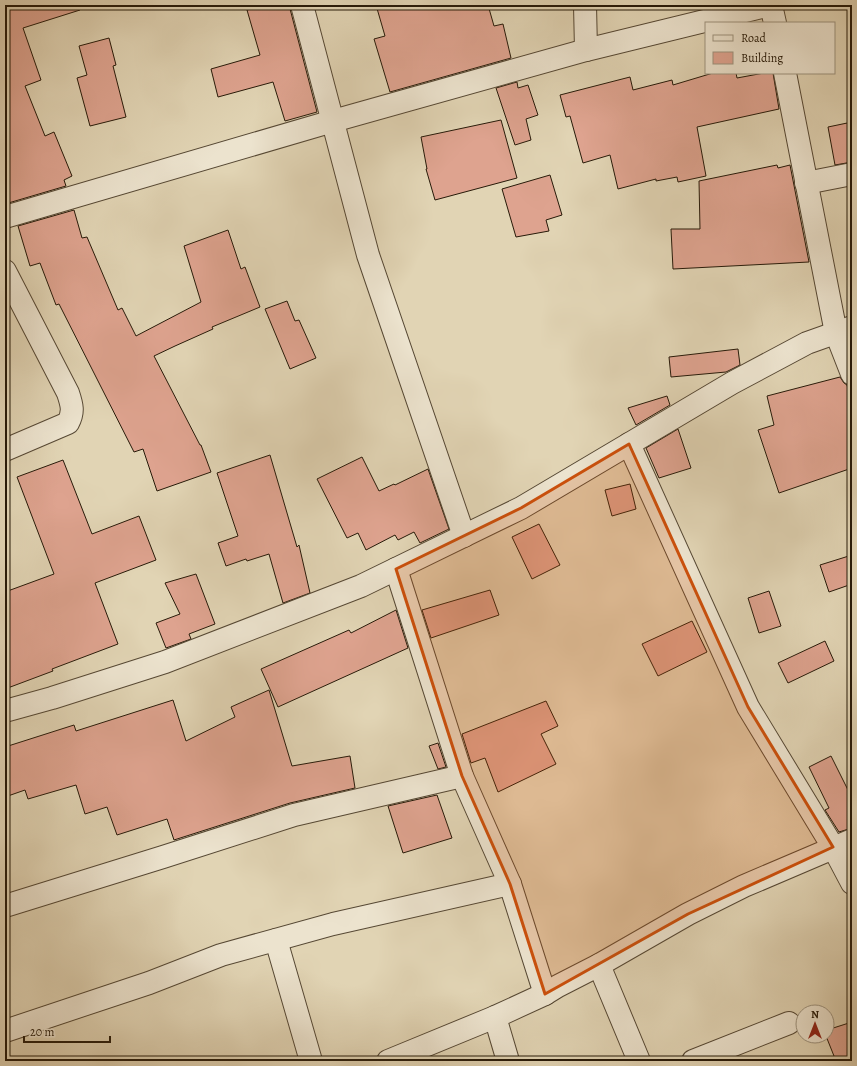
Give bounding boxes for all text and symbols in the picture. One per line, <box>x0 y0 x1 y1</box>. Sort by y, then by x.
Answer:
legend <box>705 22 835 74</box>
text: Road <box>741 30 767 46</box>
text: Building <box>741 50 783 66</box>
north arrow <box>795 1004 835 1044</box>
text: N <box>811 1007 819 1022</box>
scale bar <box>24 1018 110 1044</box>
text: 20 m <box>30 1024 54 1040</box>

